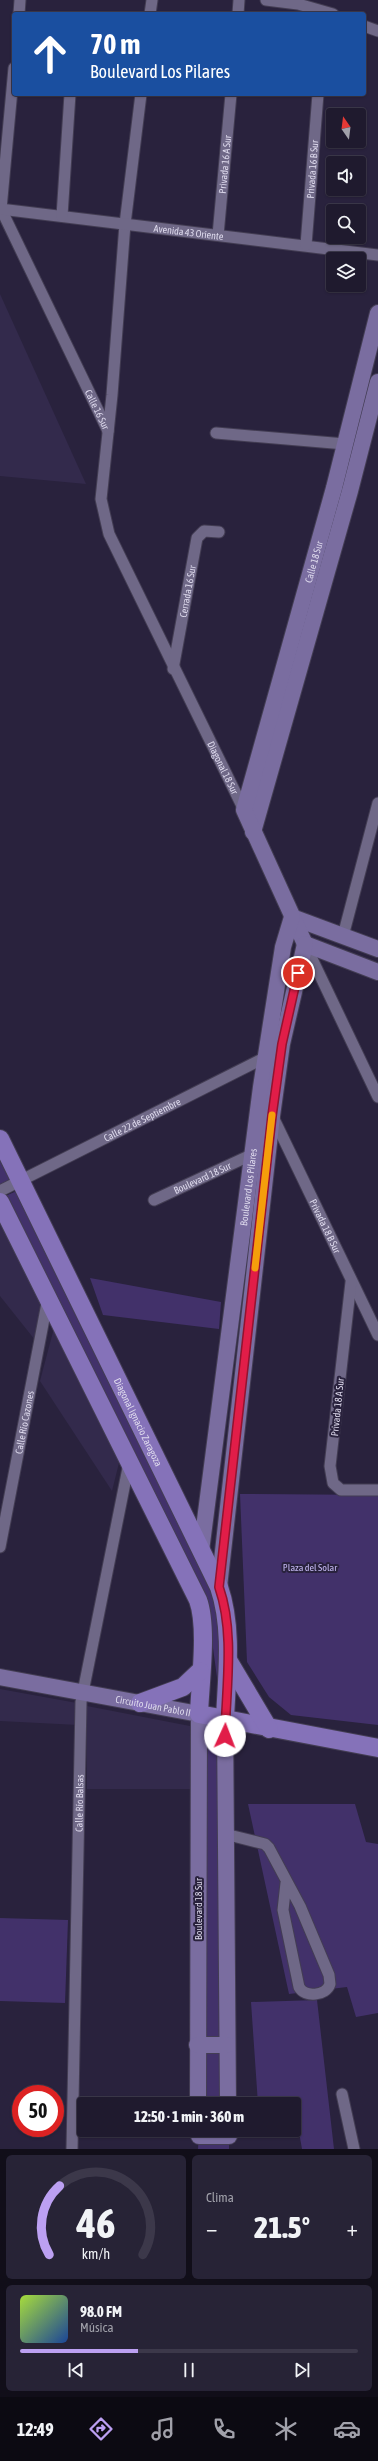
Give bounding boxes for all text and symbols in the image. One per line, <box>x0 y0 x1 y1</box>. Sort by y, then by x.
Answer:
icon: ahead <box>24 28 76 80</box>
text: 70 m <box>90 28 140 60</box>
text: Boulevard Los Pilares <box>90 61 230 82</box>
north arrow <box>326 108 366 148</box>
map controls <box>326 108 366 292</box>
street label: Privada 16 A Sur <box>217 134 233 194</box>
street label: Privada 16 B Sur <box>305 139 320 199</box>
button: sound <box>326 156 366 196</box>
button: search <box>326 204 366 244</box>
street label: Avenida 43 Oriente <box>153 223 224 242</box>
button: layers <box>326 252 366 292</box>
street label: Calle 16 Sur <box>83 388 112 432</box>
street label: Calle 18 Sur <box>303 539 325 584</box>
street label: Cerrada 16 Sur <box>178 563 198 618</box>
street label: Diagonal 18 Sur <box>205 739 241 797</box>
pin <box>281 956 315 990</box>
icon: arrive <box>287 962 309 984</box>
street label: Calle 22 de Septiembre <box>102 1096 183 1144</box>
street label: Boulevard Los Pilares <box>238 1147 259 1226</box>
street label: Boulevard 18 Sur <box>172 1160 234 1196</box>
street label: Privada 18 B Sur <box>307 1197 343 1256</box>
street label: Diagonal Ignacio Zaragoza <box>112 1376 164 1468</box>
street label: Privada 18 A Sur <box>329 1376 346 1437</box>
street label: Calle Río Cazones <box>13 1389 36 1455</box>
park label: Plaza del Solar <box>283 1562 338 1573</box>
street label: Circuito Juan Pablo II <box>115 1694 192 1718</box>
position arrow <box>204 1715 246 1757</box>
street label: Calle Río Balsas <box>73 1774 86 1832</box>
street label: Boulevard 18 Sur <box>193 1877 204 1940</box>
speed limit sign: 50 <box>12 2085 64 2137</box>
text: 12:50 · 1 min · 360 m <box>134 2108 244 2125</box>
text: Clima <box>206 2190 234 2205</box>
text: 46 <box>75 2199 116 2247</box>
text: 21.5° <box>254 2210 310 2244</box>
text: − <box>206 2215 217 2241</box>
text: + <box>347 2215 358 2241</box>
text: km/h <box>82 2246 110 2262</box>
text: 98.0 FM <box>80 2303 122 2320</box>
text: Música <box>80 2320 113 2335</box>
icon: previous <box>65 2359 87 2381</box>
icon: pause <box>178 2359 200 2381</box>
icon: next <box>291 2359 313 2381</box>
icon: directions <box>87 2415 115 2443</box>
icon: music <box>149 2415 177 2443</box>
icon: phone <box>210 2415 238 2443</box>
icon: climate <box>272 2415 300 2443</box>
icon: car <box>333 2415 361 2443</box>
text: 12:49 <box>17 2419 54 2440</box>

